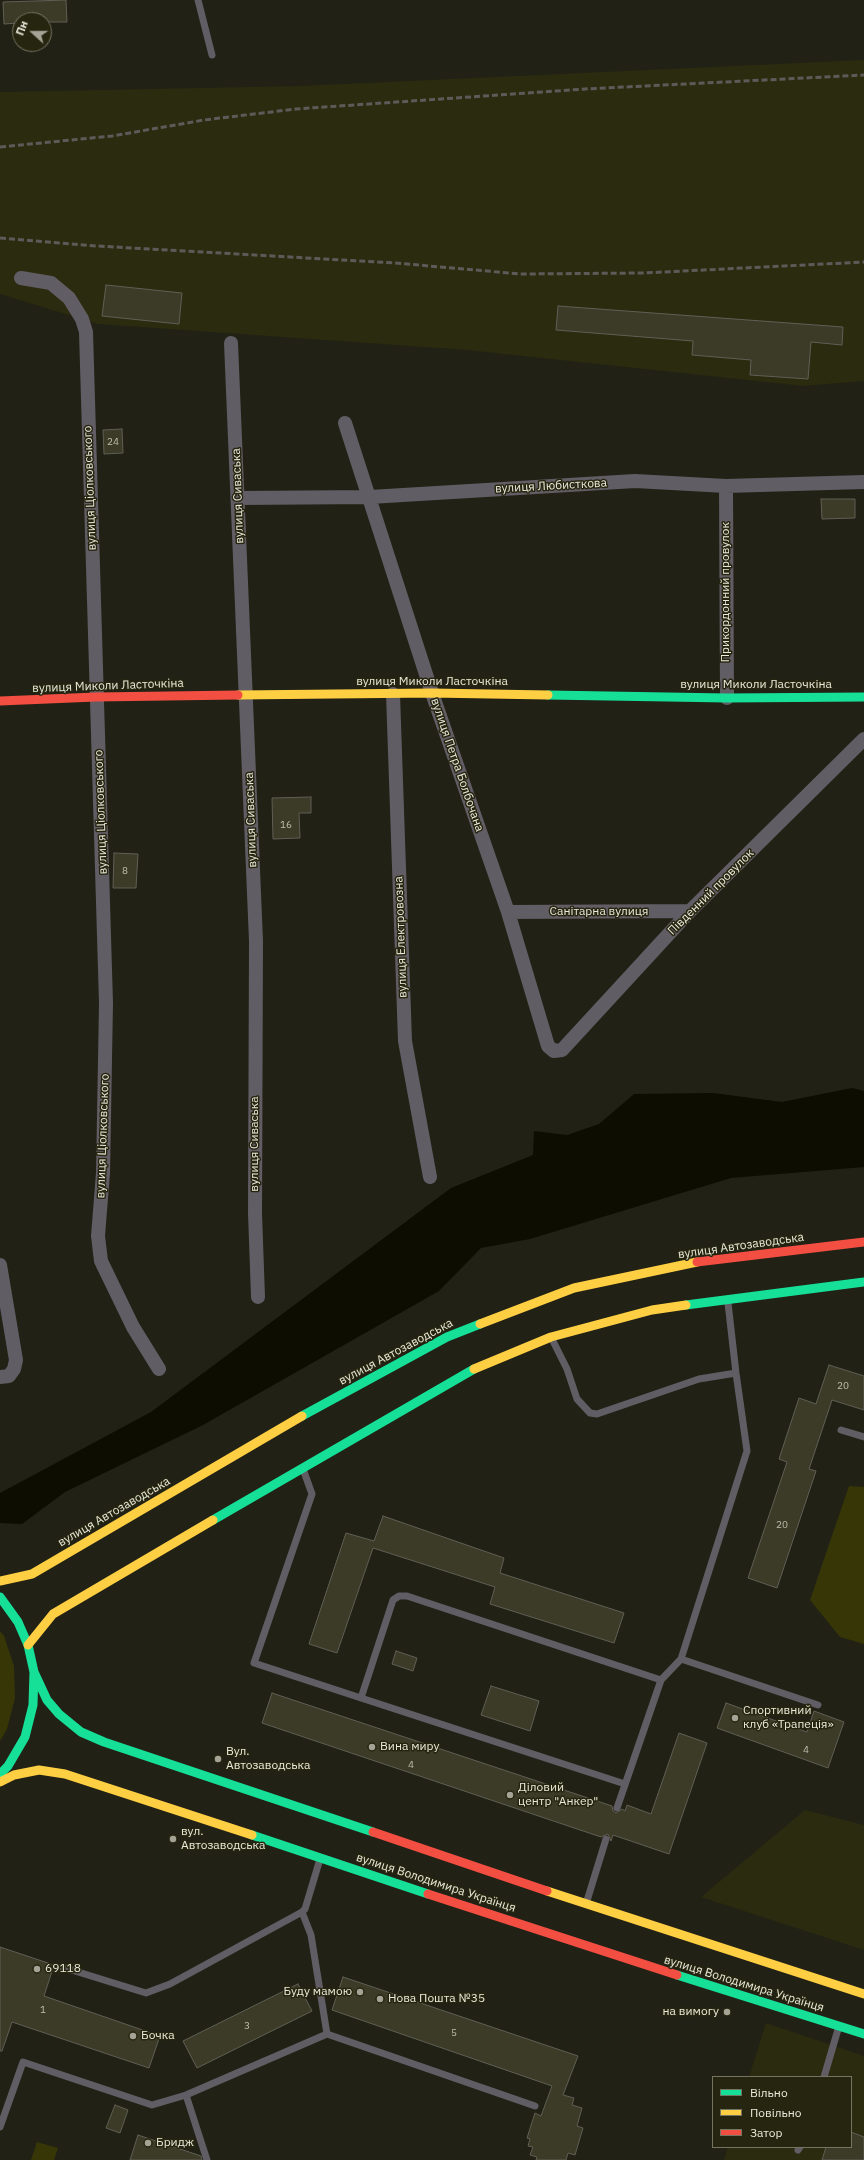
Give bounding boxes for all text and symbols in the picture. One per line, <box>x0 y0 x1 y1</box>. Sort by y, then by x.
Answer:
north arrow <box>12 12 52 52</box>
text: Пн <box>13 19 31 37</box>
street label: вулиця Ціолковського <box>81 425 99 551</box>
house number: 24 <box>107 436 119 448</box>
street label: вулиця Сиваська <box>229 448 247 544</box>
street label: вулиця Любисткова <box>495 476 607 496</box>
street label: Прикордонний провулок <box>719 522 733 662</box>
street label: вулиця Миколи Ласточкіна <box>356 675 508 689</box>
street label: вулиця Миколи Ласточкіна <box>32 676 184 696</box>
street label: вулиця Миколи Ласточкіна <box>680 678 832 692</box>
street label: вулиця Петра Болбочана <box>427 696 487 834</box>
street label: вулиця Ціолковського <box>92 749 110 875</box>
street label: вулиця Сиваська <box>242 772 260 868</box>
house number: 16 <box>280 819 292 831</box>
street label: Південний провулок <box>665 846 757 938</box>
house number: 8 <box>122 865 128 877</box>
street label: вулиця Електровозна <box>392 876 410 998</box>
street label: Санітарна вулиця <box>550 905 648 919</box>
street label: вулиця Ціолковського <box>94 1073 112 1199</box>
street label: вулиця Сиваська <box>248 1096 262 1192</box>
street label: вулиця Автозаводська <box>677 1230 805 1262</box>
street label: вулиця Автозаводська <box>336 1316 456 1388</box>
house number: 20 <box>837 1380 849 1392</box>
street label: вулиця Автозаводська <box>55 1474 173 1550</box>
house number: 20 <box>776 1519 788 1531</box>
place label: Спортивний клуб «Трапеція» <box>743 1704 834 1732</box>
marker: Спортивний клуб «Трапеція» <box>730 1713 740 1723</box>
place label: Вина миру <box>380 1740 439 1754</box>
marker: Вина миру <box>367 1742 377 1752</box>
house number: 4 <box>803 1744 809 1756</box>
place label: Вул. Автозаводська <box>226 1745 310 1773</box>
marker: Вул. Автозаводська <box>213 1754 223 1764</box>
house number: 4 <box>408 1759 414 1771</box>
place label: Діловий центр "Анкер" <box>518 1781 598 1809</box>
marker: Діловий центр "Анкер" <box>505 1790 515 1800</box>
place label: вул. Автозаводська <box>181 1825 265 1853</box>
marker: вул. Автозаводська <box>168 1834 178 1844</box>
street label: вулиця Володимира Українця <box>354 1850 518 1916</box>
street label: вулиця Володимира Українця <box>662 1953 826 2015</box>
place label: 69118 <box>45 1962 81 1976</box>
marker: 69118 <box>32 1964 42 1974</box>
place label: Буду мамою <box>284 1985 352 1999</box>
marker: Буду мамою <box>355 1987 365 1997</box>
place label: Нова Пошта №35 <box>388 1992 485 2006</box>
marker: Нова Пошта №35 <box>375 1994 385 2004</box>
house number: 1 <box>40 2004 46 2016</box>
place label: на вимогу <box>663 2005 719 2019</box>
marker: на вимогу <box>722 2007 732 2017</box>
house number: 3 <box>244 2020 250 2032</box>
house number: 5 <box>451 2027 457 2039</box>
place label: Бочка <box>141 2029 175 2043</box>
marker: Бочка <box>128 2031 138 2041</box>
legend <box>712 2076 852 2148</box>
text: Вільно <box>750 2085 788 2100</box>
text: Повільно <box>750 2105 802 2120</box>
text: Затор <box>750 2125 782 2140</box>
place label: Бридж <box>156 2136 194 2150</box>
marker: Бридж <box>143 2138 153 2148</box>

